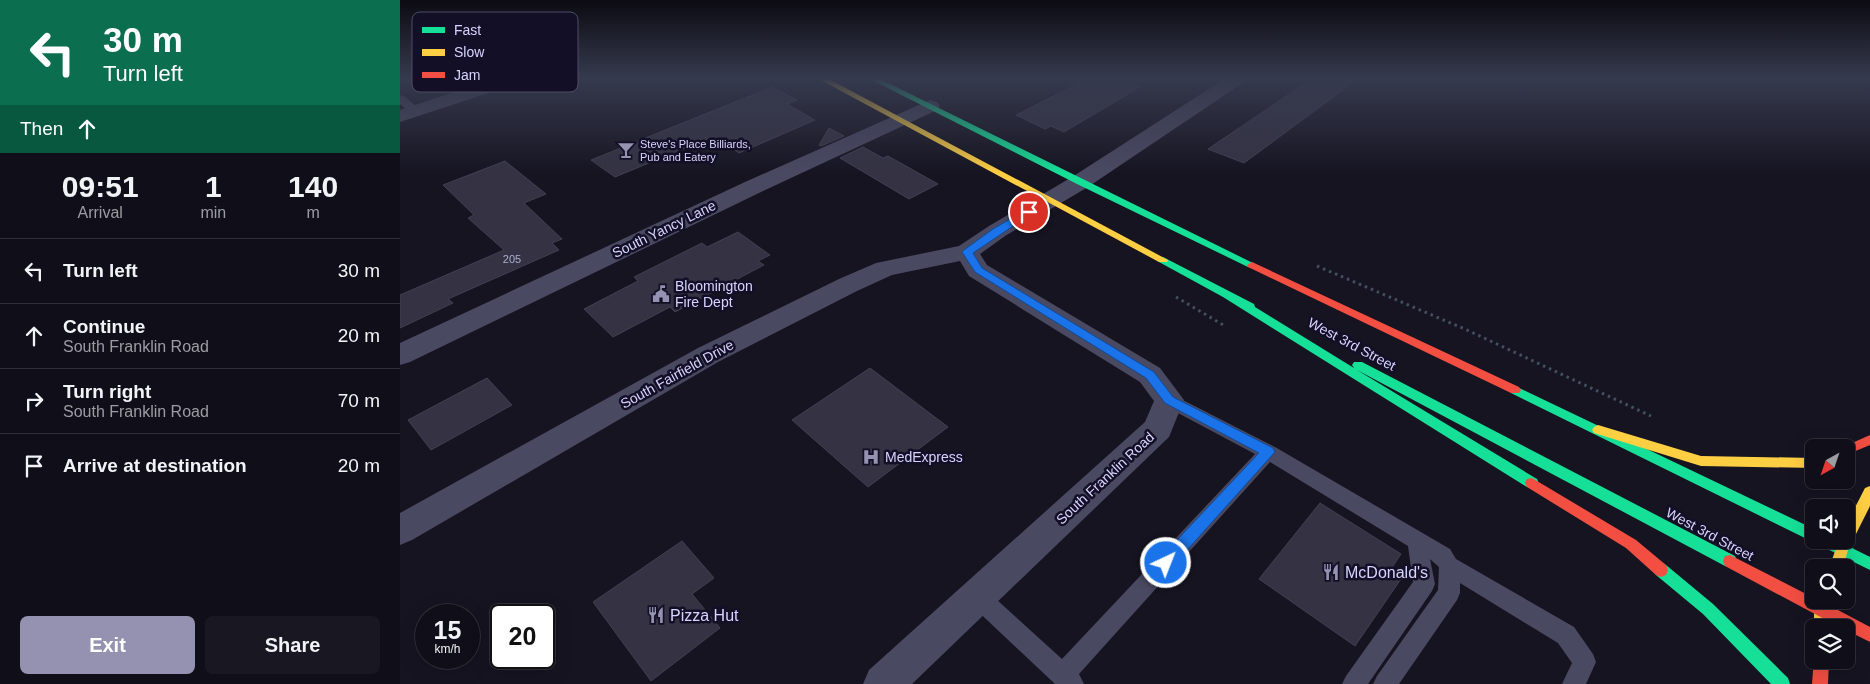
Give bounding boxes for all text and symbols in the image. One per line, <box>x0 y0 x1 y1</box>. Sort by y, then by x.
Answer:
legend <box>412 12 578 92</box>
icon: left <box>20 20 85 85</box>
text: 30 m <box>103 20 183 59</box>
text: Fast <box>454 22 481 38</box>
text: Slow <box>454 44 485 60</box>
text: Turn left <box>103 61 183 86</box>
text: Jam <box>454 67 480 83</box>
icon: ahead <box>73 115 101 143</box>
text: Then <box>20 118 63 139</box>
place label: Steve's Place Billiards, Pub and Eatery <box>640 138 751 163</box>
bar icon: Steve's Place Billiards, Pub and Eatery <box>616 140 636 160</box>
text: 09:51 <box>62 170 139 203</box>
text: 1 <box>205 170 222 203</box>
text: 140 <box>288 170 338 203</box>
pin <box>1008 191 1050 233</box>
street label: South Yancy Lane <box>610 197 719 261</box>
icon: arrive <box>1015 198 1043 226</box>
text: Arrival <box>78 204 123 221</box>
text: min <box>200 204 226 221</box>
text: m <box>306 204 320 221</box>
house number: 205 <box>503 253 521 265</box>
icon: left <box>20 257 48 285</box>
text: Turn left <box>63 260 138 281</box>
text: 30 m <box>338 260 380 281</box>
place label: Bloomington Fire Dept <box>675 278 753 310</box>
public building icon: Bloomington Fire Dept <box>651 284 671 304</box>
street label: West 3rd Street <box>1305 314 1399 374</box>
text: Continue <box>63 316 145 337</box>
icon: ahead <box>20 322 48 350</box>
text: 20 m <box>338 325 380 346</box>
street label: South Fairfield Drive <box>618 336 737 412</box>
text: South Franklin Road <box>63 338 209 355</box>
text: Turn right <box>63 381 151 402</box>
icon: right <box>20 387 48 415</box>
text: 70 m <box>338 390 380 411</box>
text: South Franklin Road <box>63 403 209 420</box>
street label: South Franklin Road <box>1053 429 1157 527</box>
north arrow <box>1805 439 1855 489</box>
map controls <box>1805 439 1855 669</box>
hospital icon: MedExpress <box>861 447 881 467</box>
place label: MedExpress <box>885 449 963 465</box>
icon: arrive <box>20 452 48 480</box>
text: Arrive at destination <box>63 455 247 476</box>
text: 20 m <box>338 455 380 476</box>
button: sound <box>1805 499 1855 549</box>
street label: West 3rd Street <box>1663 504 1757 564</box>
position arrow <box>1139 536 1191 588</box>
button: search <box>1805 559 1855 609</box>
restaurant icon: McDonald's <box>1321 562 1341 582</box>
place label: McDonald's <box>1345 564 1428 581</box>
speed limit sign: 20 <box>490 604 555 669</box>
restaurant icon: Pizza Hut <box>646 605 666 625</box>
place label: Pizza Hut <box>670 607 739 624</box>
button: Exit <box>20 616 195 674</box>
button: Share <box>205 616 380 674</box>
text: 15 <box>434 616 461 644</box>
button: layers <box>1805 619 1855 669</box>
text: km/h <box>434 642 461 656</box>

